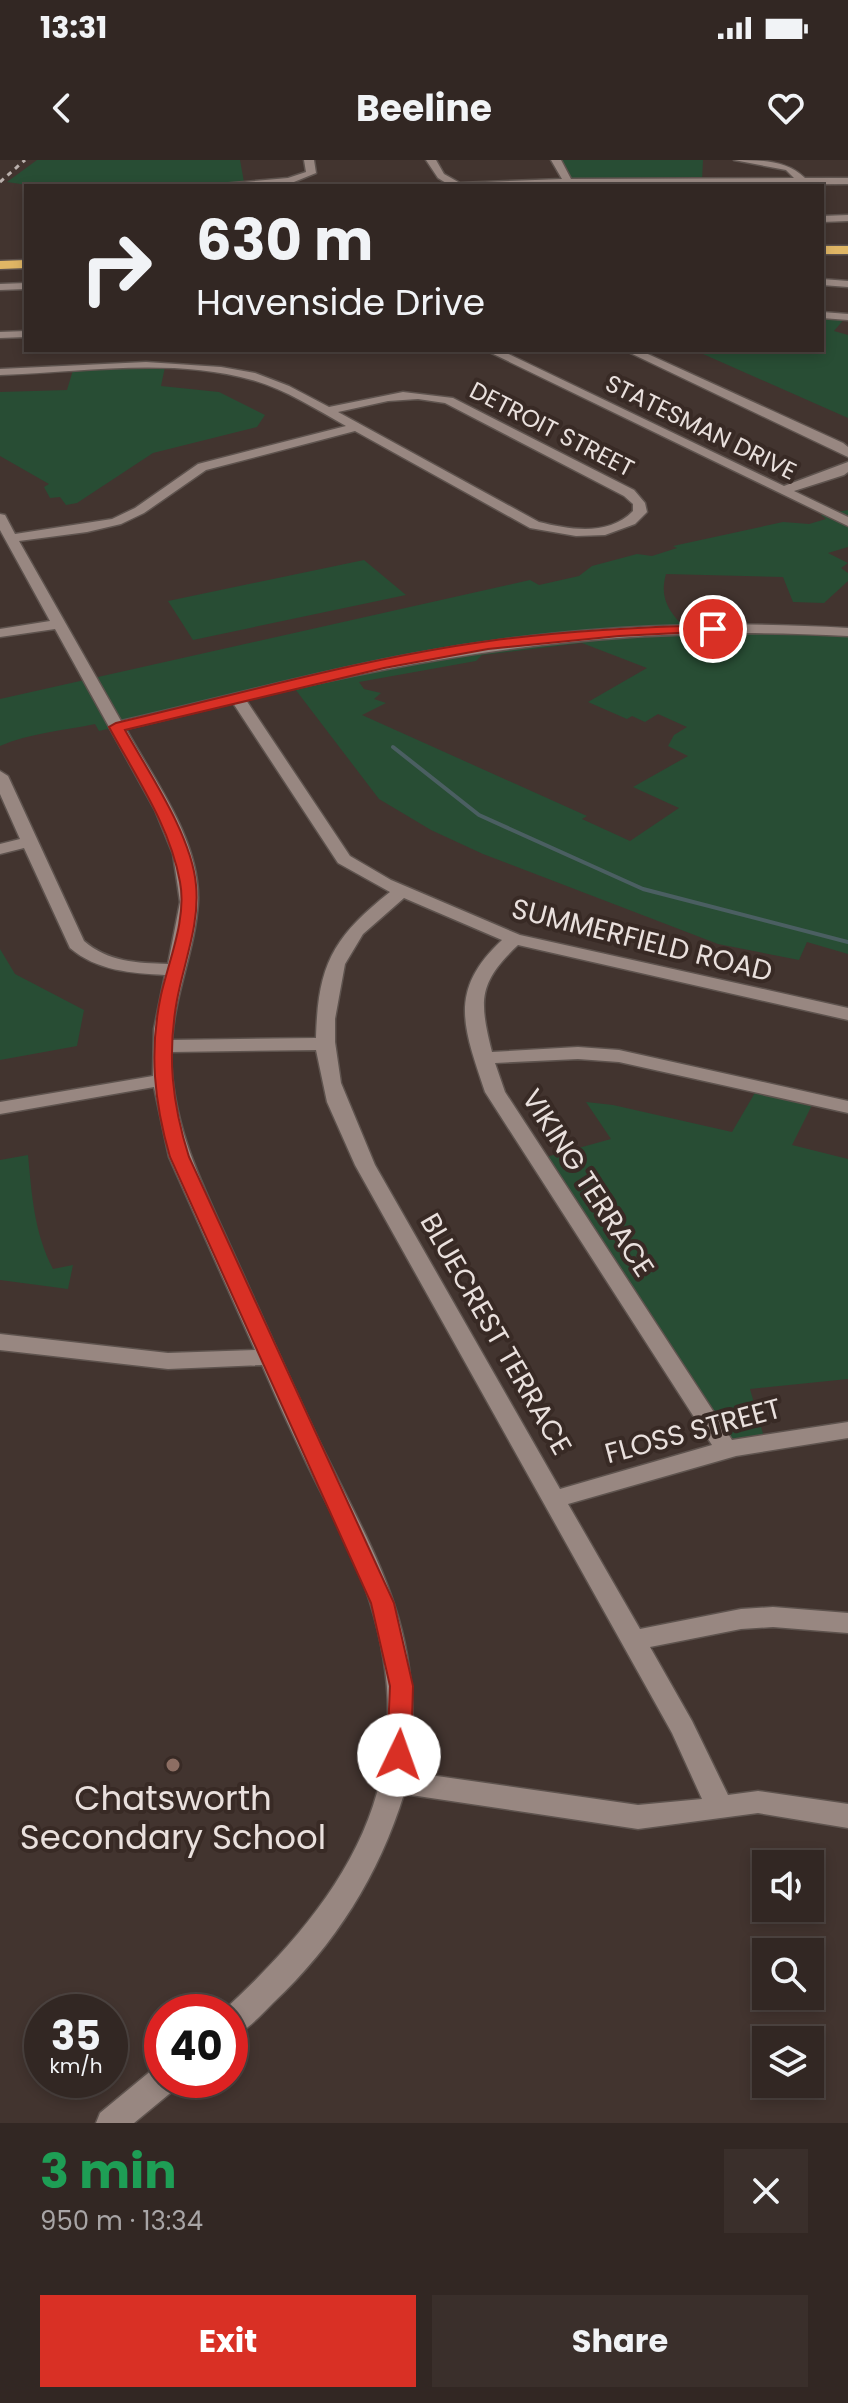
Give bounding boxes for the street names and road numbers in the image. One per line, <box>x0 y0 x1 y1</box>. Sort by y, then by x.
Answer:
street label: STATESMAN DRIVE <box>600 366 802 488</box>
street label: DETROIT STREET <box>464 373 640 485</box>
street label: SUMMERFIELD ROAD <box>508 889 776 991</box>
street label: VIKING TERRACE <box>513 1081 663 1285</box>
street label: BLUECREST TERRACE <box>411 1206 581 1462</box>
street label: FLOSS STREET <box>601 1389 785 1473</box>

